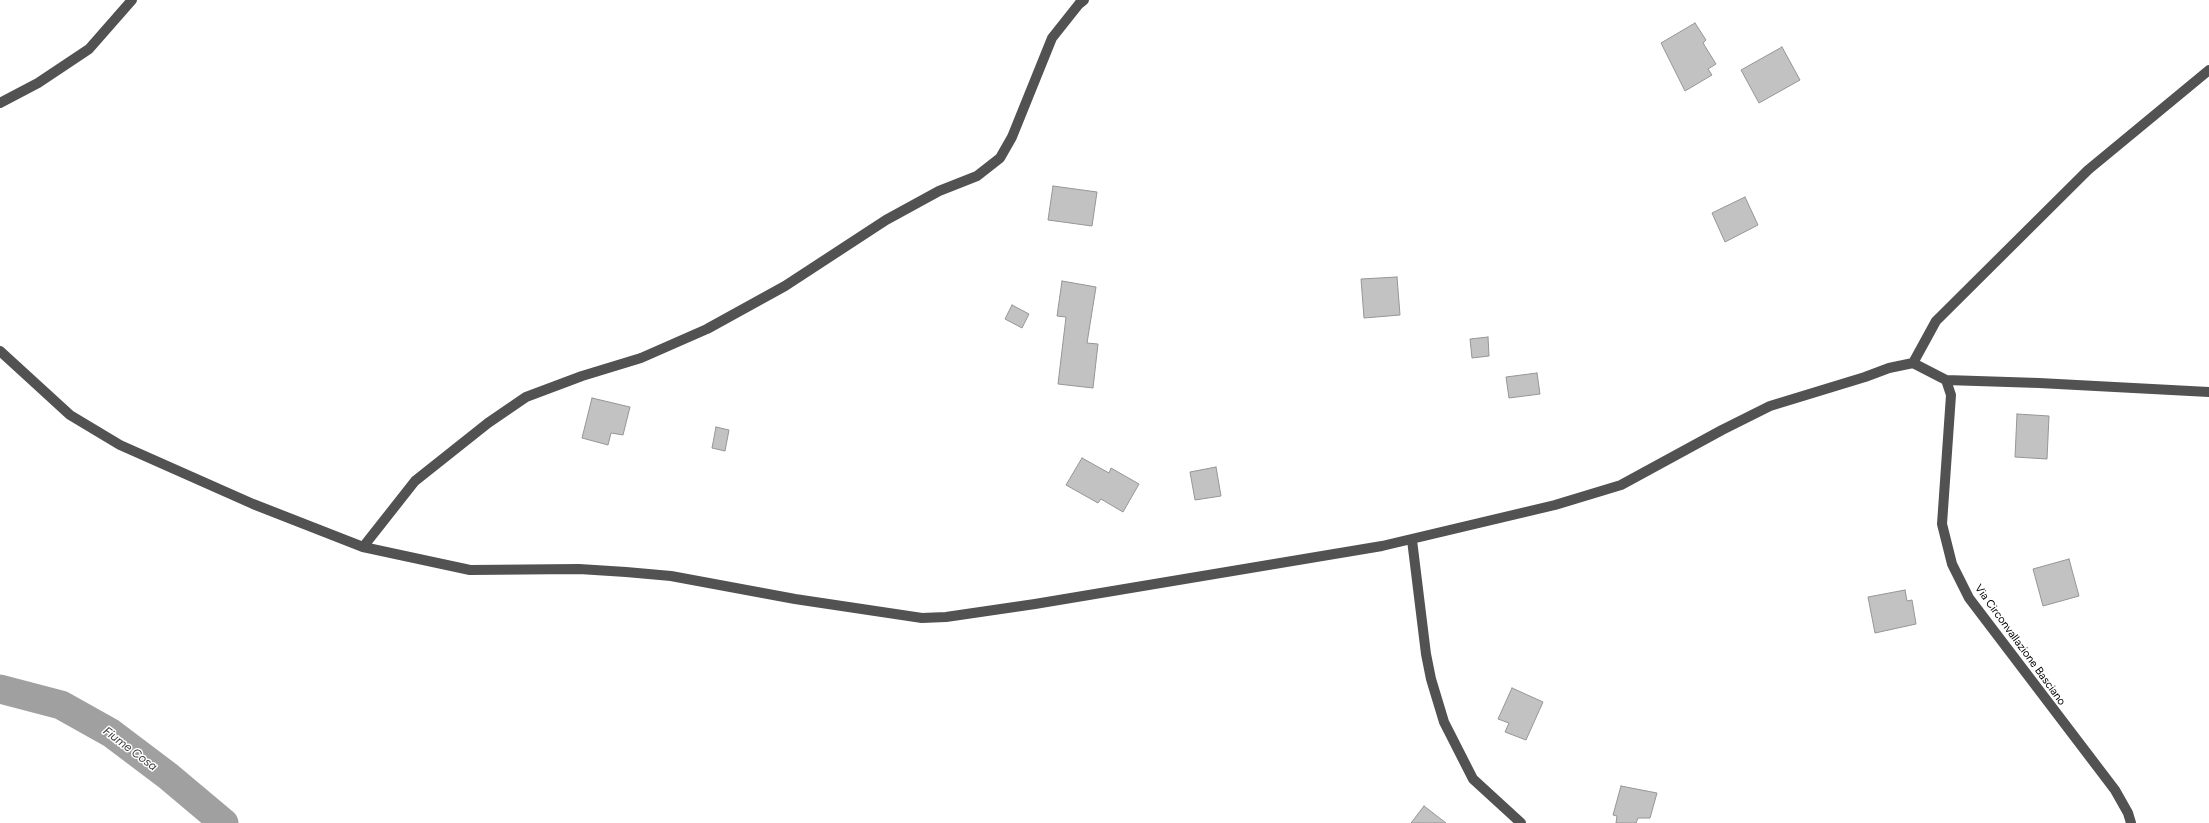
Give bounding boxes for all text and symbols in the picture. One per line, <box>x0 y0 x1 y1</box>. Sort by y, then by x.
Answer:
street label: Via Circonvallazione Basciano <box>1972 582 2068 708</box>
water label: Fiume Cosa <box>100 724 160 774</box>

